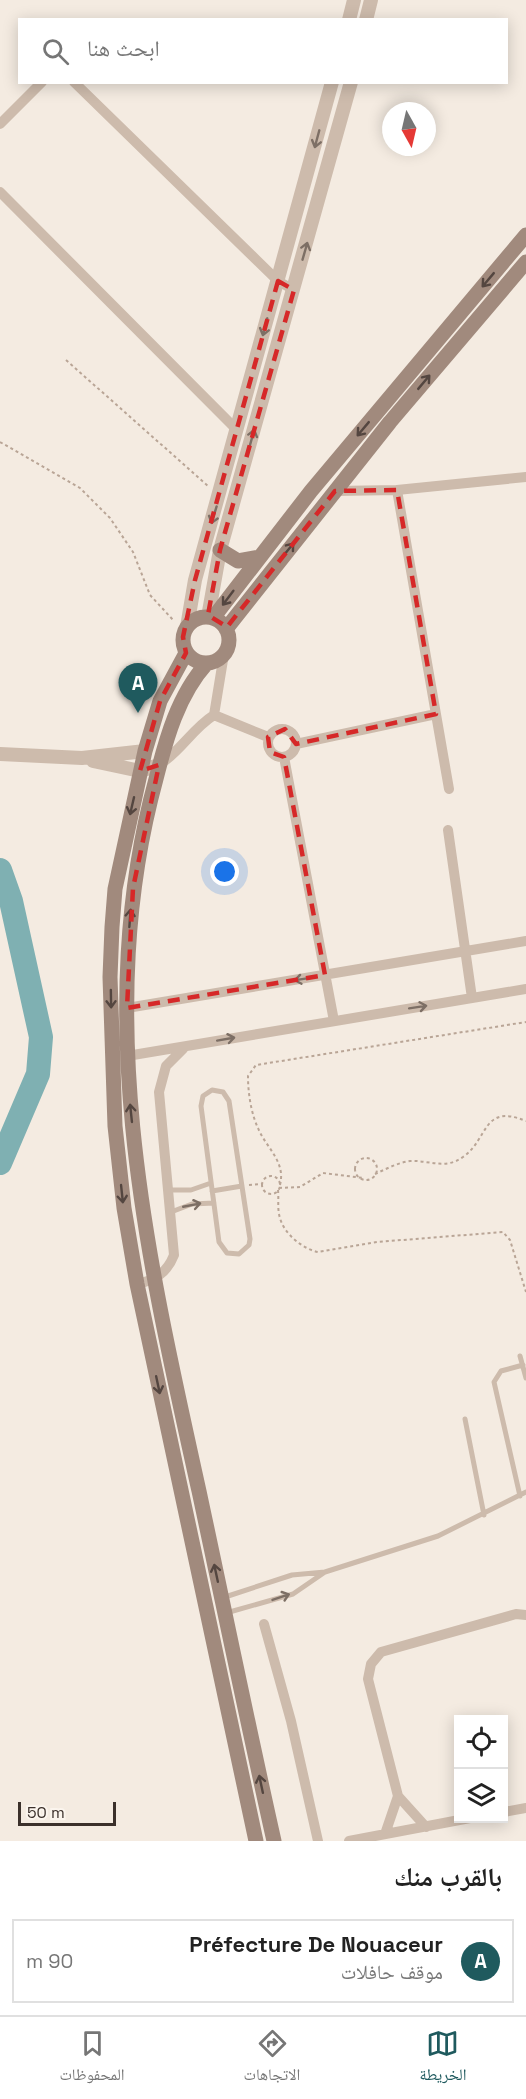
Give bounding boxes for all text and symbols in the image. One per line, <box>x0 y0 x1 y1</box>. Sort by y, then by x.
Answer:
search box <box>18 18 508 84</box>
text: ابحث هنا <box>87 34 160 62</box>
icon: search <box>39 35 72 68</box>
north arrow <box>382 102 436 156</box>
one-way arrow <box>311 129 322 148</box>
one-way arrow <box>300 242 311 261</box>
one-way arrow <box>481 272 495 287</box>
one-way arrow <box>259 317 270 336</box>
one-way arrow <box>417 375 431 390</box>
one-way arrow <box>356 421 370 436</box>
one-way arrow <box>247 429 258 448</box>
one-way arrow <box>208 505 219 524</box>
one-way arrow <box>281 543 295 558</box>
one-way arrow <box>221 590 234 606</box>
pin: A <box>118 664 158 713</box>
one-way arrow <box>126 796 137 815</box>
your location <box>210 857 239 886</box>
one-way arrow <box>125 909 136 929</box>
one-way arrow <box>293 973 313 984</box>
one-way arrow <box>105 989 116 1009</box>
one-way arrow <box>408 1002 428 1013</box>
one-way arrow <box>216 1034 235 1045</box>
one-way arrow <box>125 1103 136 1123</box>
one-way arrow <box>117 1183 128 1203</box>
one-way arrow <box>182 1199 201 1210</box>
one-way arrow <box>153 1375 164 1394</box>
one-way arrow <box>210 1563 221 1583</box>
one-way arrow <box>271 1591 290 1602</box>
map controls <box>454 1715 508 1823</box>
button: locate <box>454 1715 508 1769</box>
button: layers <box>454 1769 508 1823</box>
one-way arrow <box>255 1775 266 1794</box>
scale bar <box>18 1799 116 1826</box>
text: 50 m <box>27 1802 65 1823</box>
text: بالقرب منك <box>394 1860 502 1894</box>
text: Préfecture De Nouaceur <box>189 1930 443 1958</box>
text: 90 m <box>26 1948 73 1974</box>
text: A <box>474 1948 487 1974</box>
text: موقف حافلات <box>341 1959 443 1985</box>
tab: المحفوظات <box>60 2027 125 2090</box>
tab: الاتجاهات <box>244 2027 300 2090</box>
tab: الخريطة <box>419 2027 467 2090</box>

